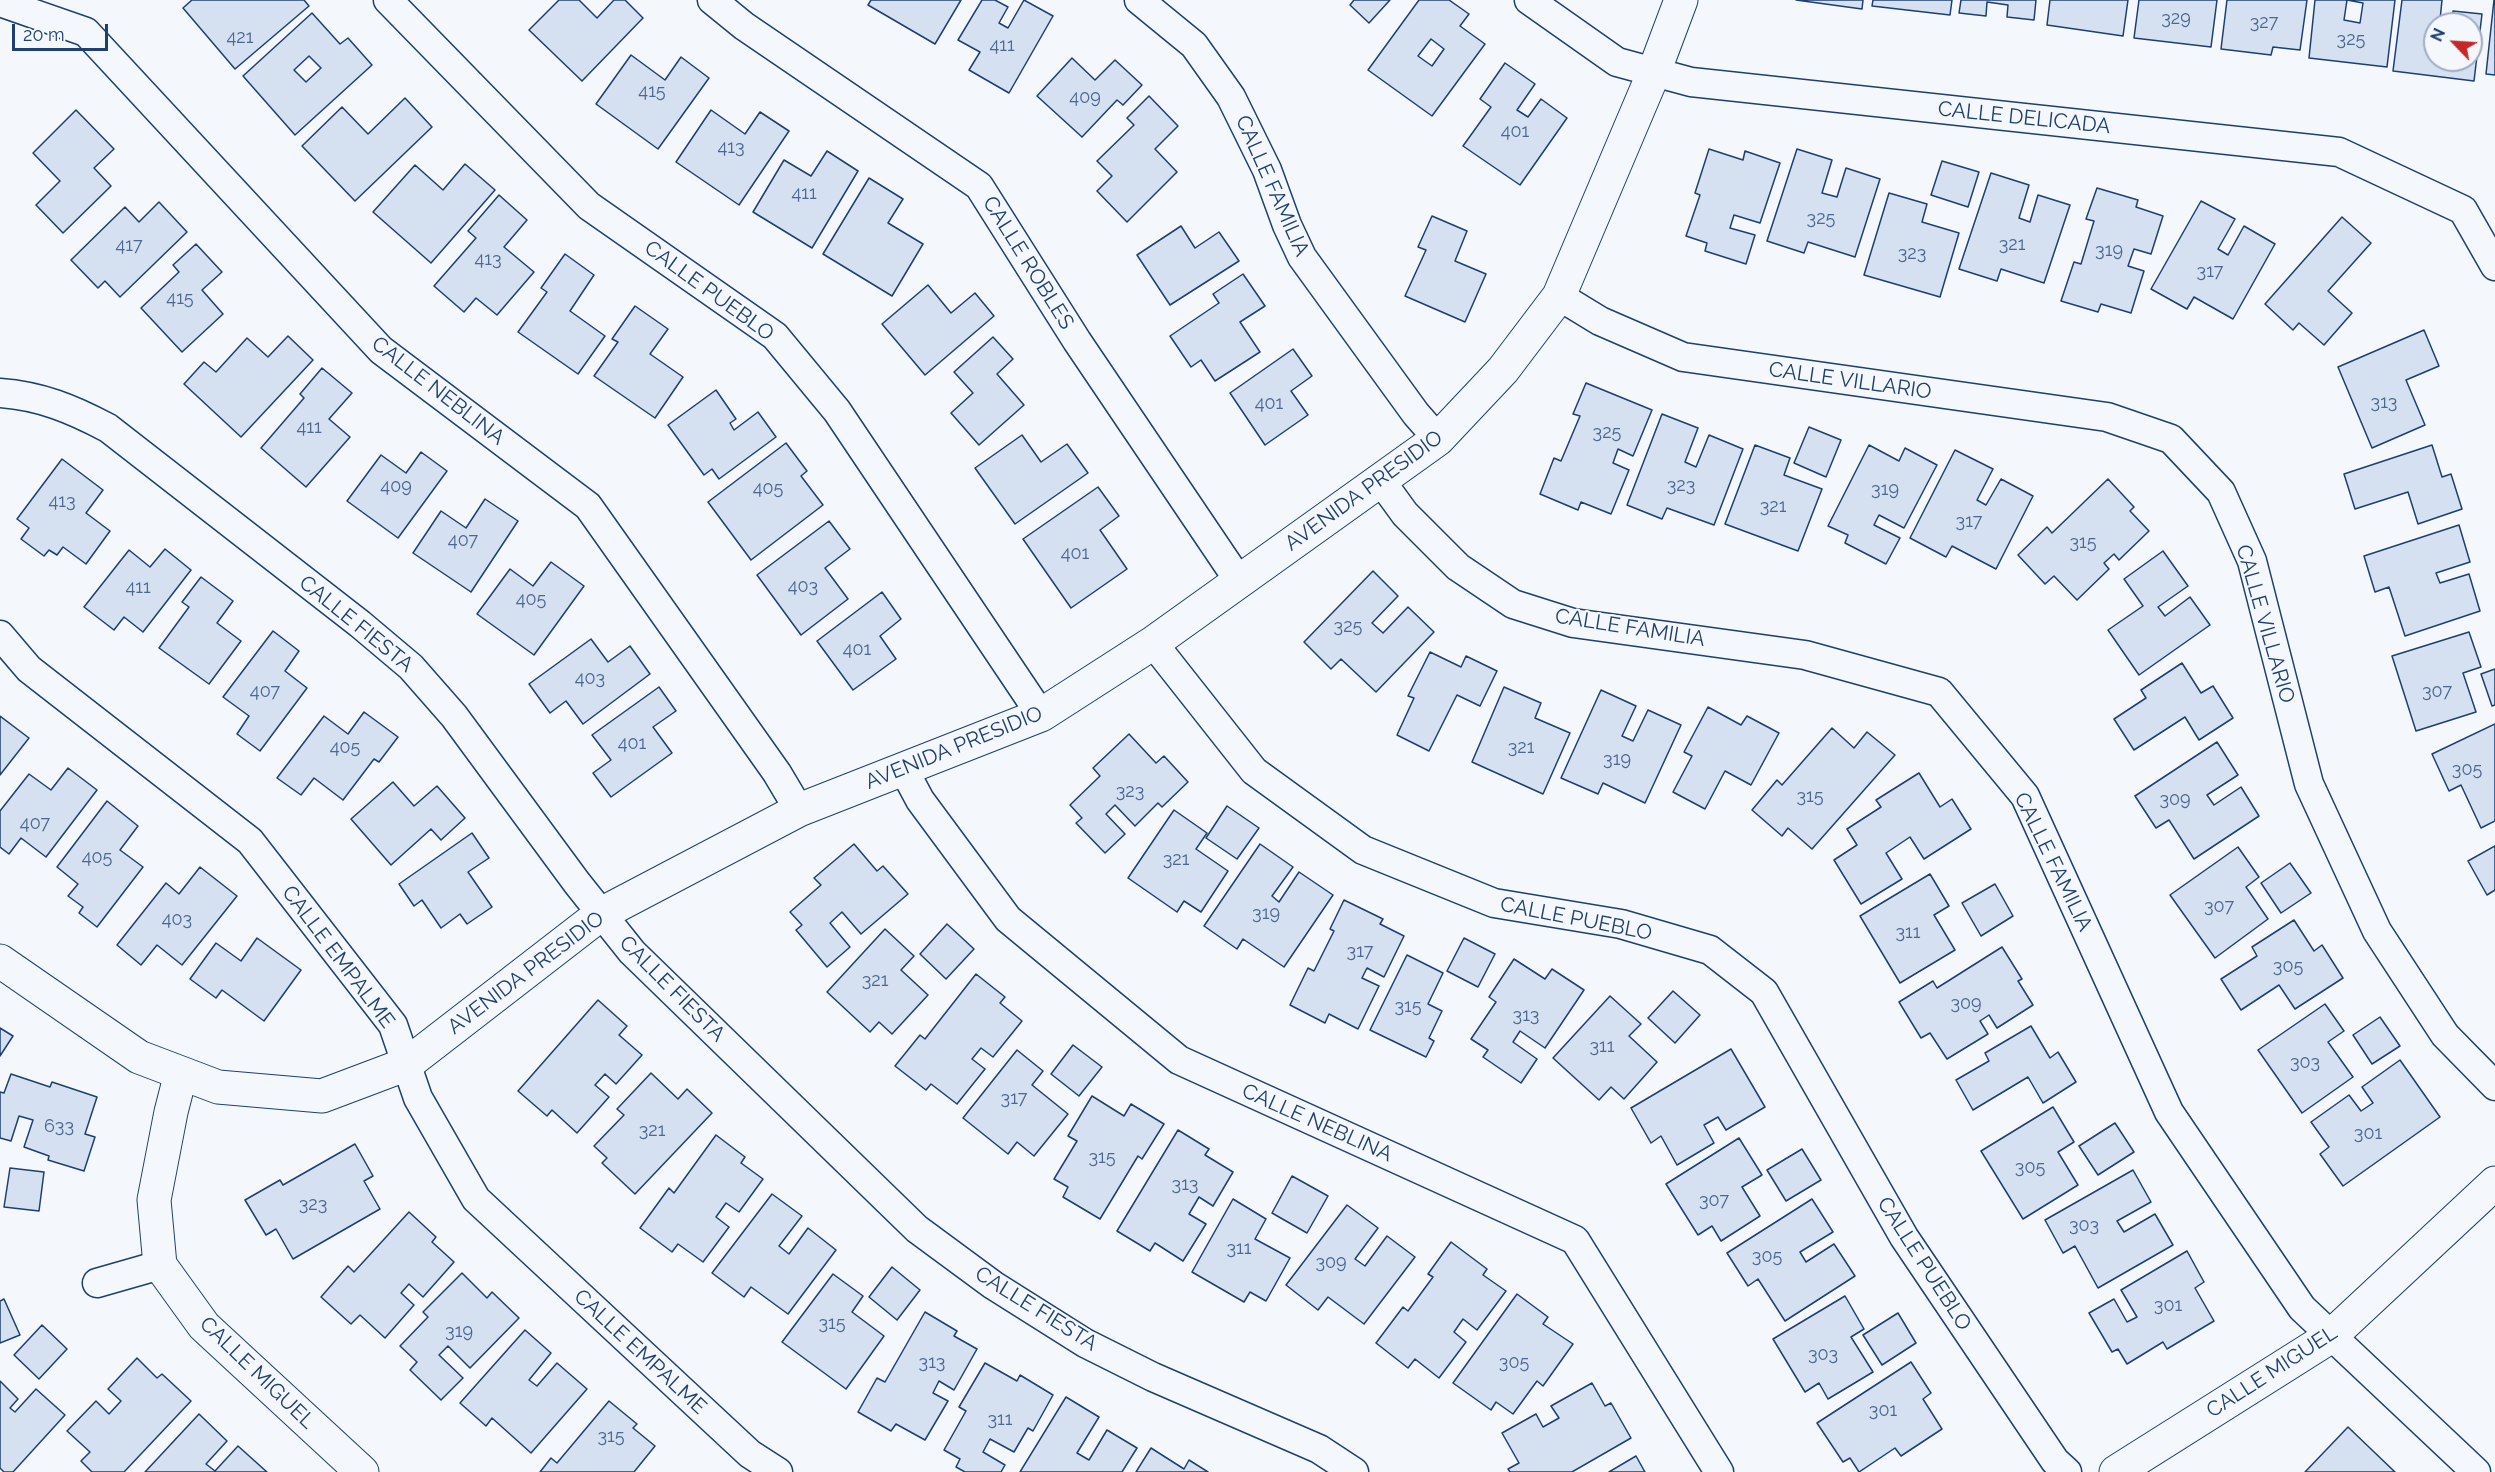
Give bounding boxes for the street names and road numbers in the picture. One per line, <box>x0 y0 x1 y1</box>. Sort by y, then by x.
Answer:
street label: CALLE DELICADA <box>1936 96 2112 140</box>
street label: CALLE FAMILIA <box>1230 112 1314 260</box>
street label: CALLE ROBLES <box>977 192 1079 334</box>
street label: CALLE PUEBLO <box>639 236 779 346</box>
street label: CALLE NEBLINA <box>366 331 510 451</box>
street label: CALLE VILLARIO <box>1767 357 1933 405</box>
street label: AVENIDA PRESIDIO <box>1280 425 1448 557</box>
street label: CALLE VILLARIO <box>2230 542 2300 706</box>
street label: CALLE FIESTA <box>294 570 418 678</box>
street label: CALLE FAMILIA <box>1553 604 1707 652</box>
street label: AVENIDA PRESIDIO <box>862 701 1046 795</box>
street label: CALLE FAMILIA <box>2008 788 2098 936</box>
street label: CALLE EMPALME <box>276 881 400 1033</box>
street label: CALLE PUEBLO <box>1498 892 1654 946</box>
street label: AVENIDA PRESIDIO <box>443 906 609 1040</box>
street label: CALLE FIESTA <box>614 931 730 1047</box>
street label: CALLE NEBLINA <box>1238 1079 1396 1167</box>
street label: CALLE PUEBLO <box>1871 1193 1977 1335</box>
street label: CALLE FIESTA <box>970 1261 1102 1357</box>
street label: CALLE EMPALME <box>569 1284 711 1420</box>
street label: CALLE MIGUEL <box>194 1312 320 1434</box>
street label: CALLE MIGUEL <box>2202 1320 2342 1424</box>

